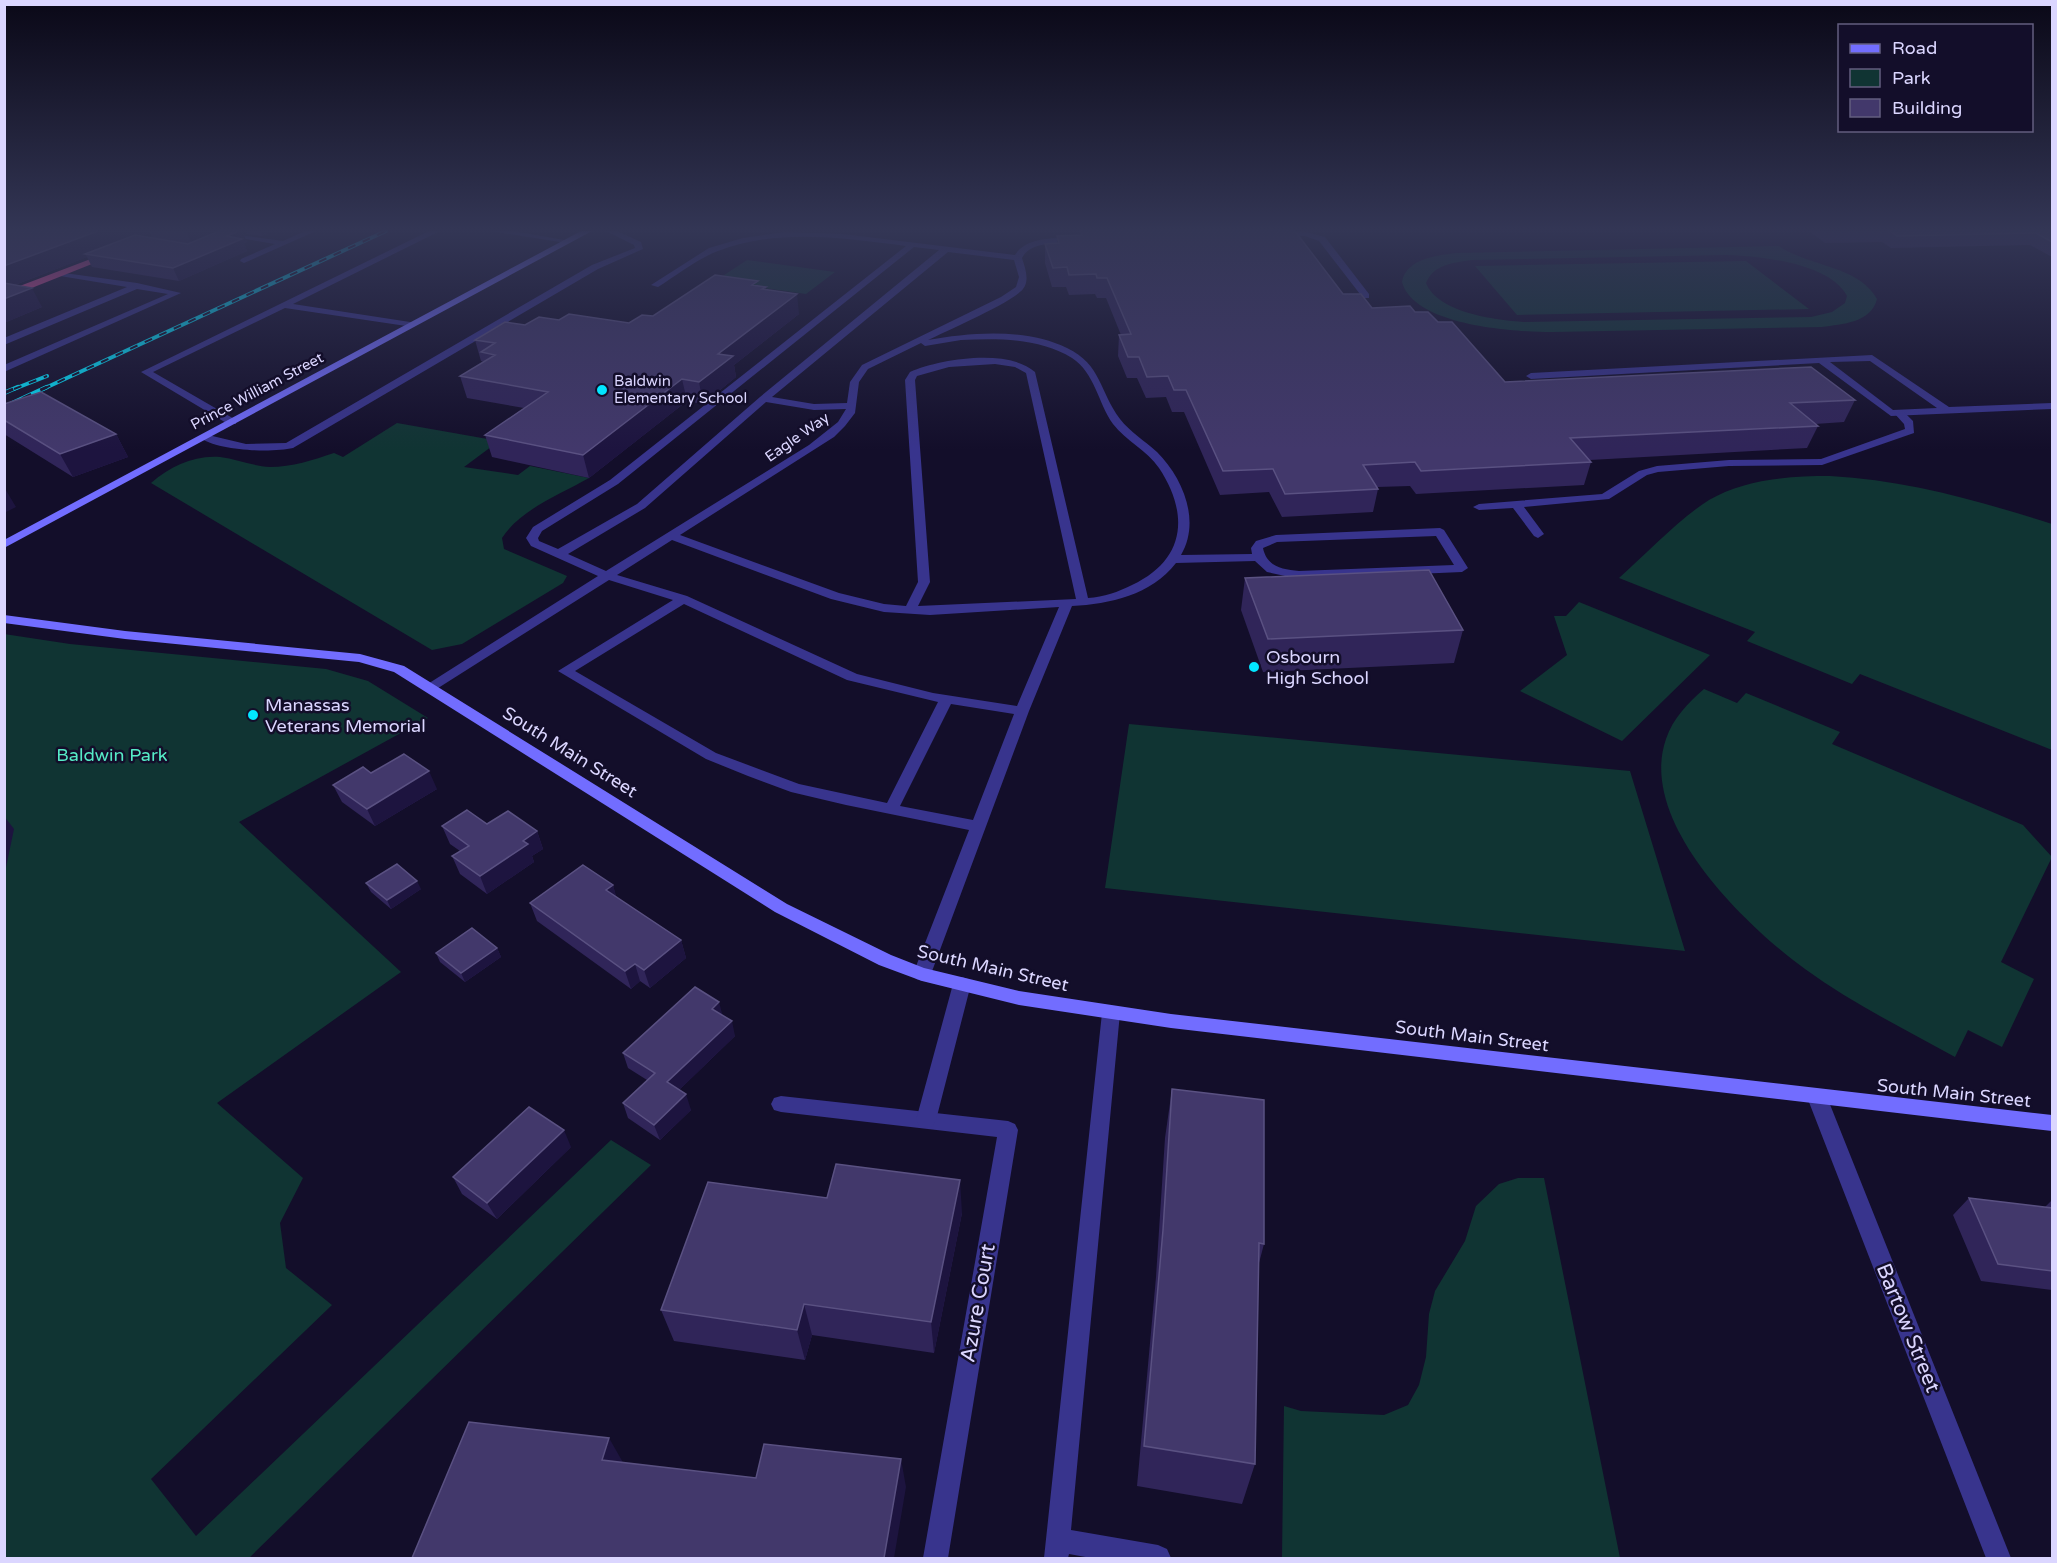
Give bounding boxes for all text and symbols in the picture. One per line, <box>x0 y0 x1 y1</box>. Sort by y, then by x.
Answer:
legend <box>1838 24 2033 132</box>
text: Road <box>1892 37 1937 59</box>
text: Park <box>1892 67 1931 89</box>
text: Building <box>1892 97 1962 119</box>
street label: Prince William Street <box>188 348 327 434</box>
place label: Baldwin Elementary School <box>614 372 747 407</box>
marker: Baldwin Elementary School <box>595 383 609 397</box>
street label: Eagle Way <box>761 408 833 466</box>
place label: Osbourn High School <box>1266 646 1369 689</box>
marker: Osbourn High School <box>1247 660 1261 674</box>
place label: Manassas Veterans Memorial <box>265 694 426 737</box>
street label: South Main Street <box>499 702 641 802</box>
marker: Manassas Veterans Memorial <box>246 708 260 722</box>
park label: Baldwin Park <box>56 744 168 766</box>
street label: South Main Street <box>915 940 1071 996</box>
street label: South Main Street <box>1394 1016 1550 1056</box>
street label: South Main Street <box>1876 1074 2032 1112</box>
street label: Azure Court <box>955 1242 1001 1364</box>
street label: Bartow Street <box>1871 1260 1945 1396</box>

